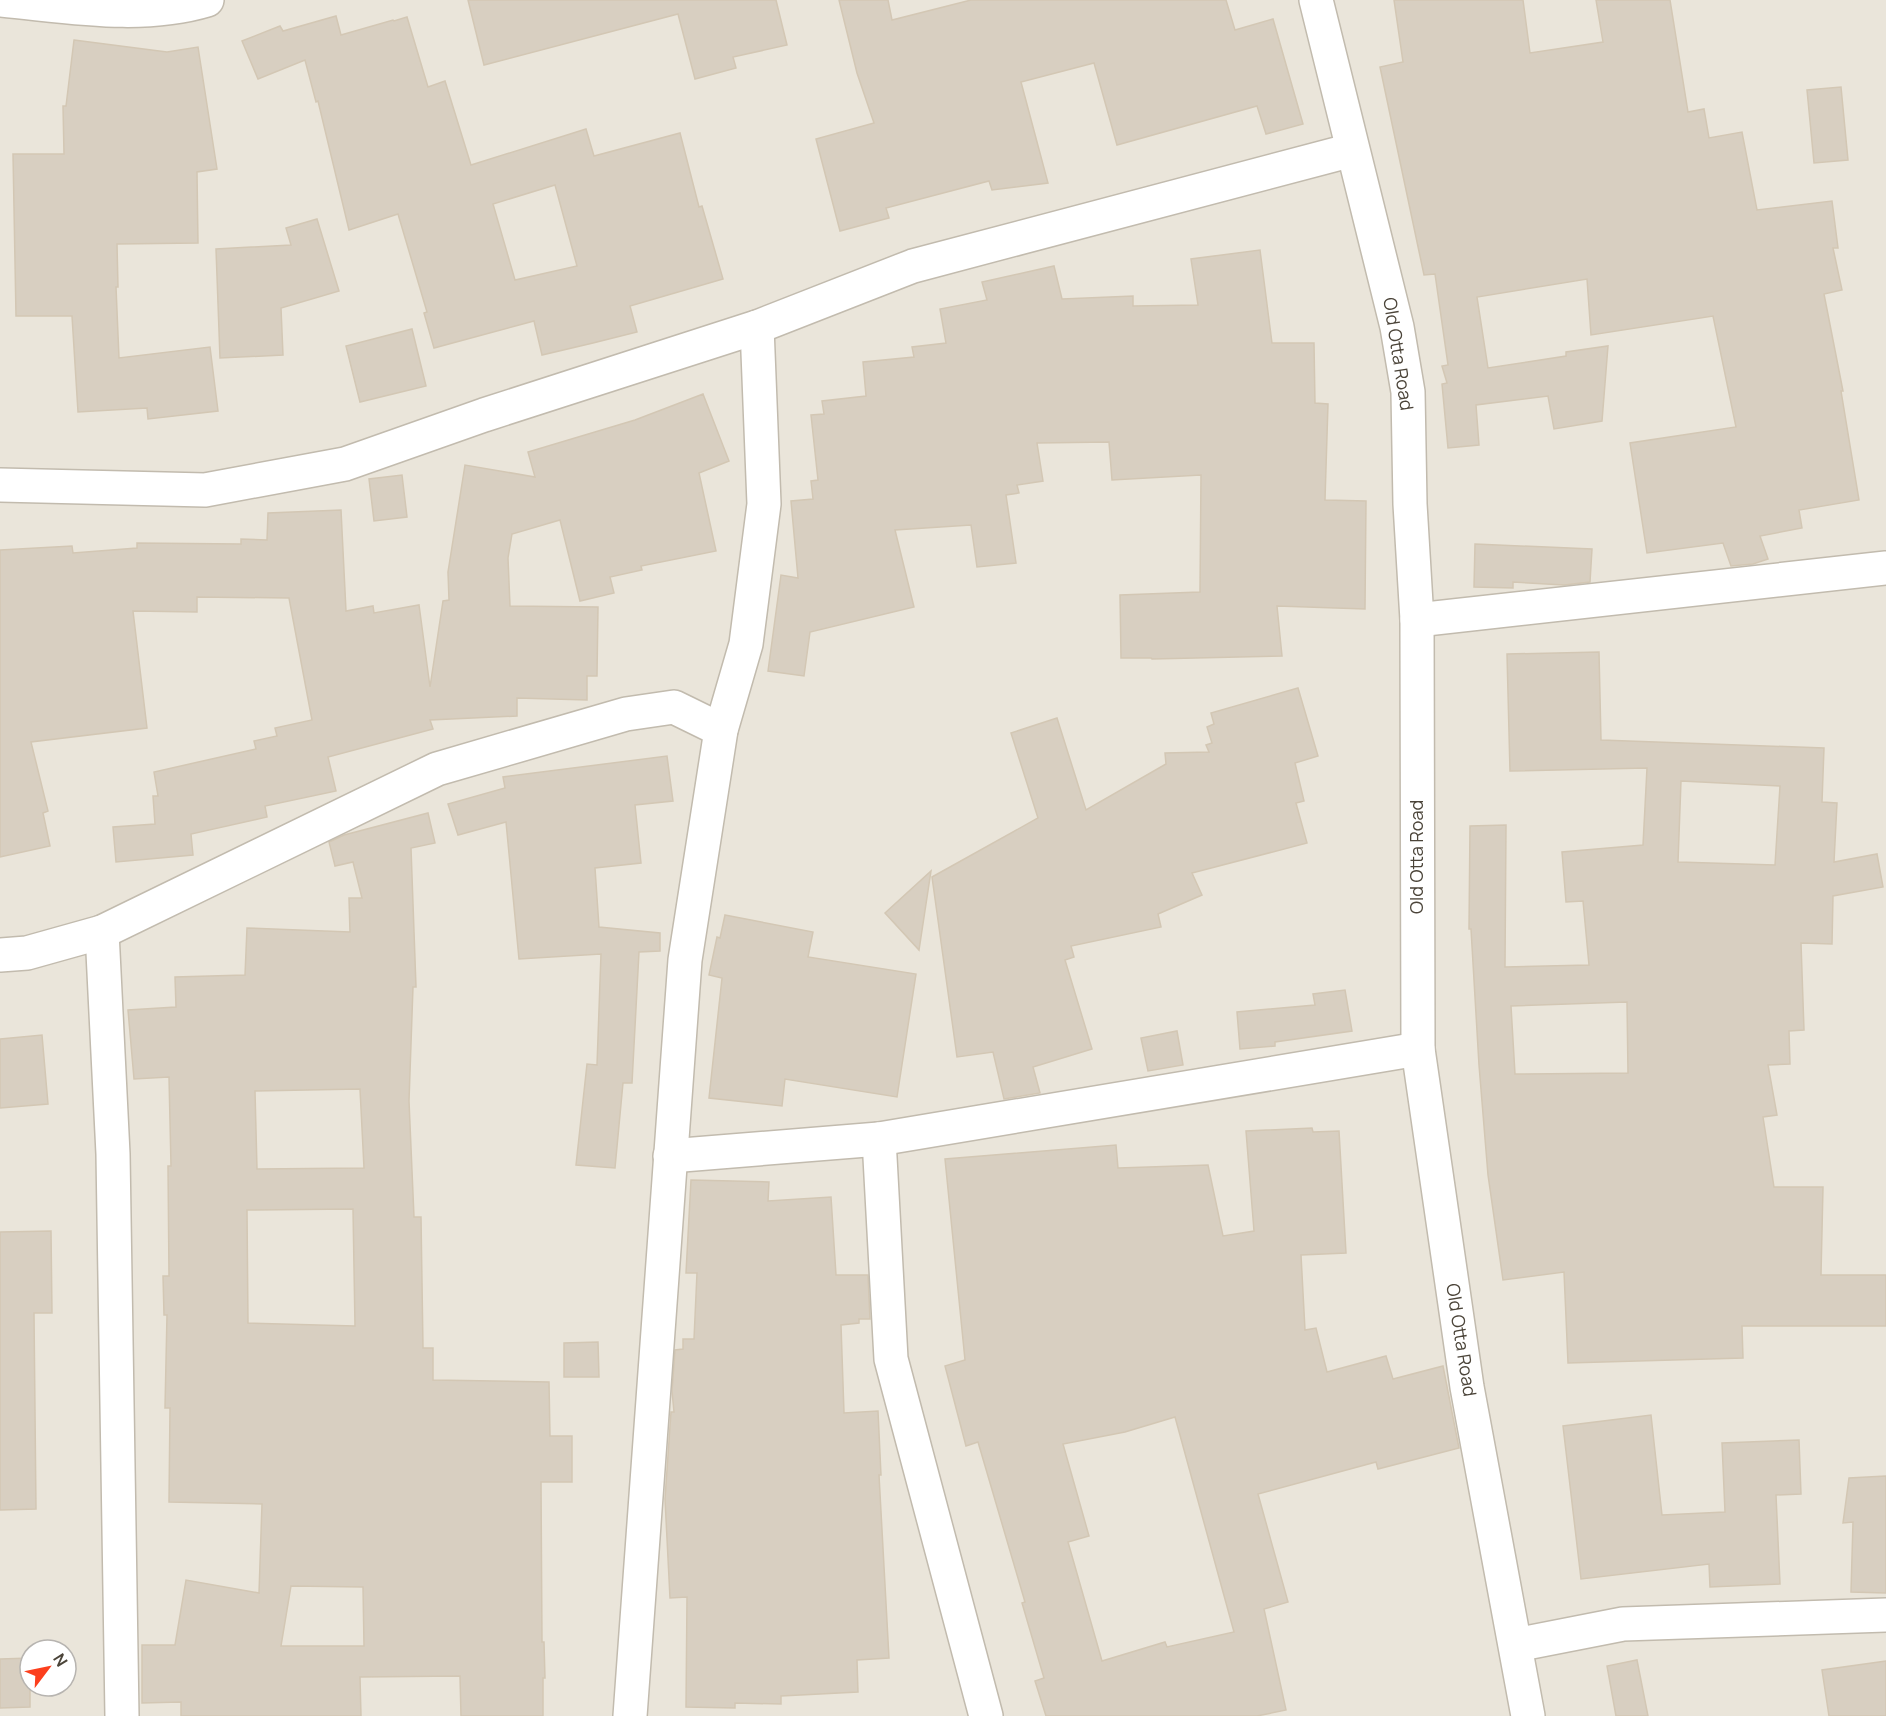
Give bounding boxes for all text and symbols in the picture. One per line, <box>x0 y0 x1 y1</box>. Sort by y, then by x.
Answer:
street label: Old Otta Road <box>1378 296 1420 412</box>
street label: Old Otta Road <box>1404 800 1428 914</box>
street label: Old Otta Road <box>1441 1282 1483 1398</box>
north arrow <box>18 1638 78 1698</box>
text: N <box>48 1649 73 1671</box>

